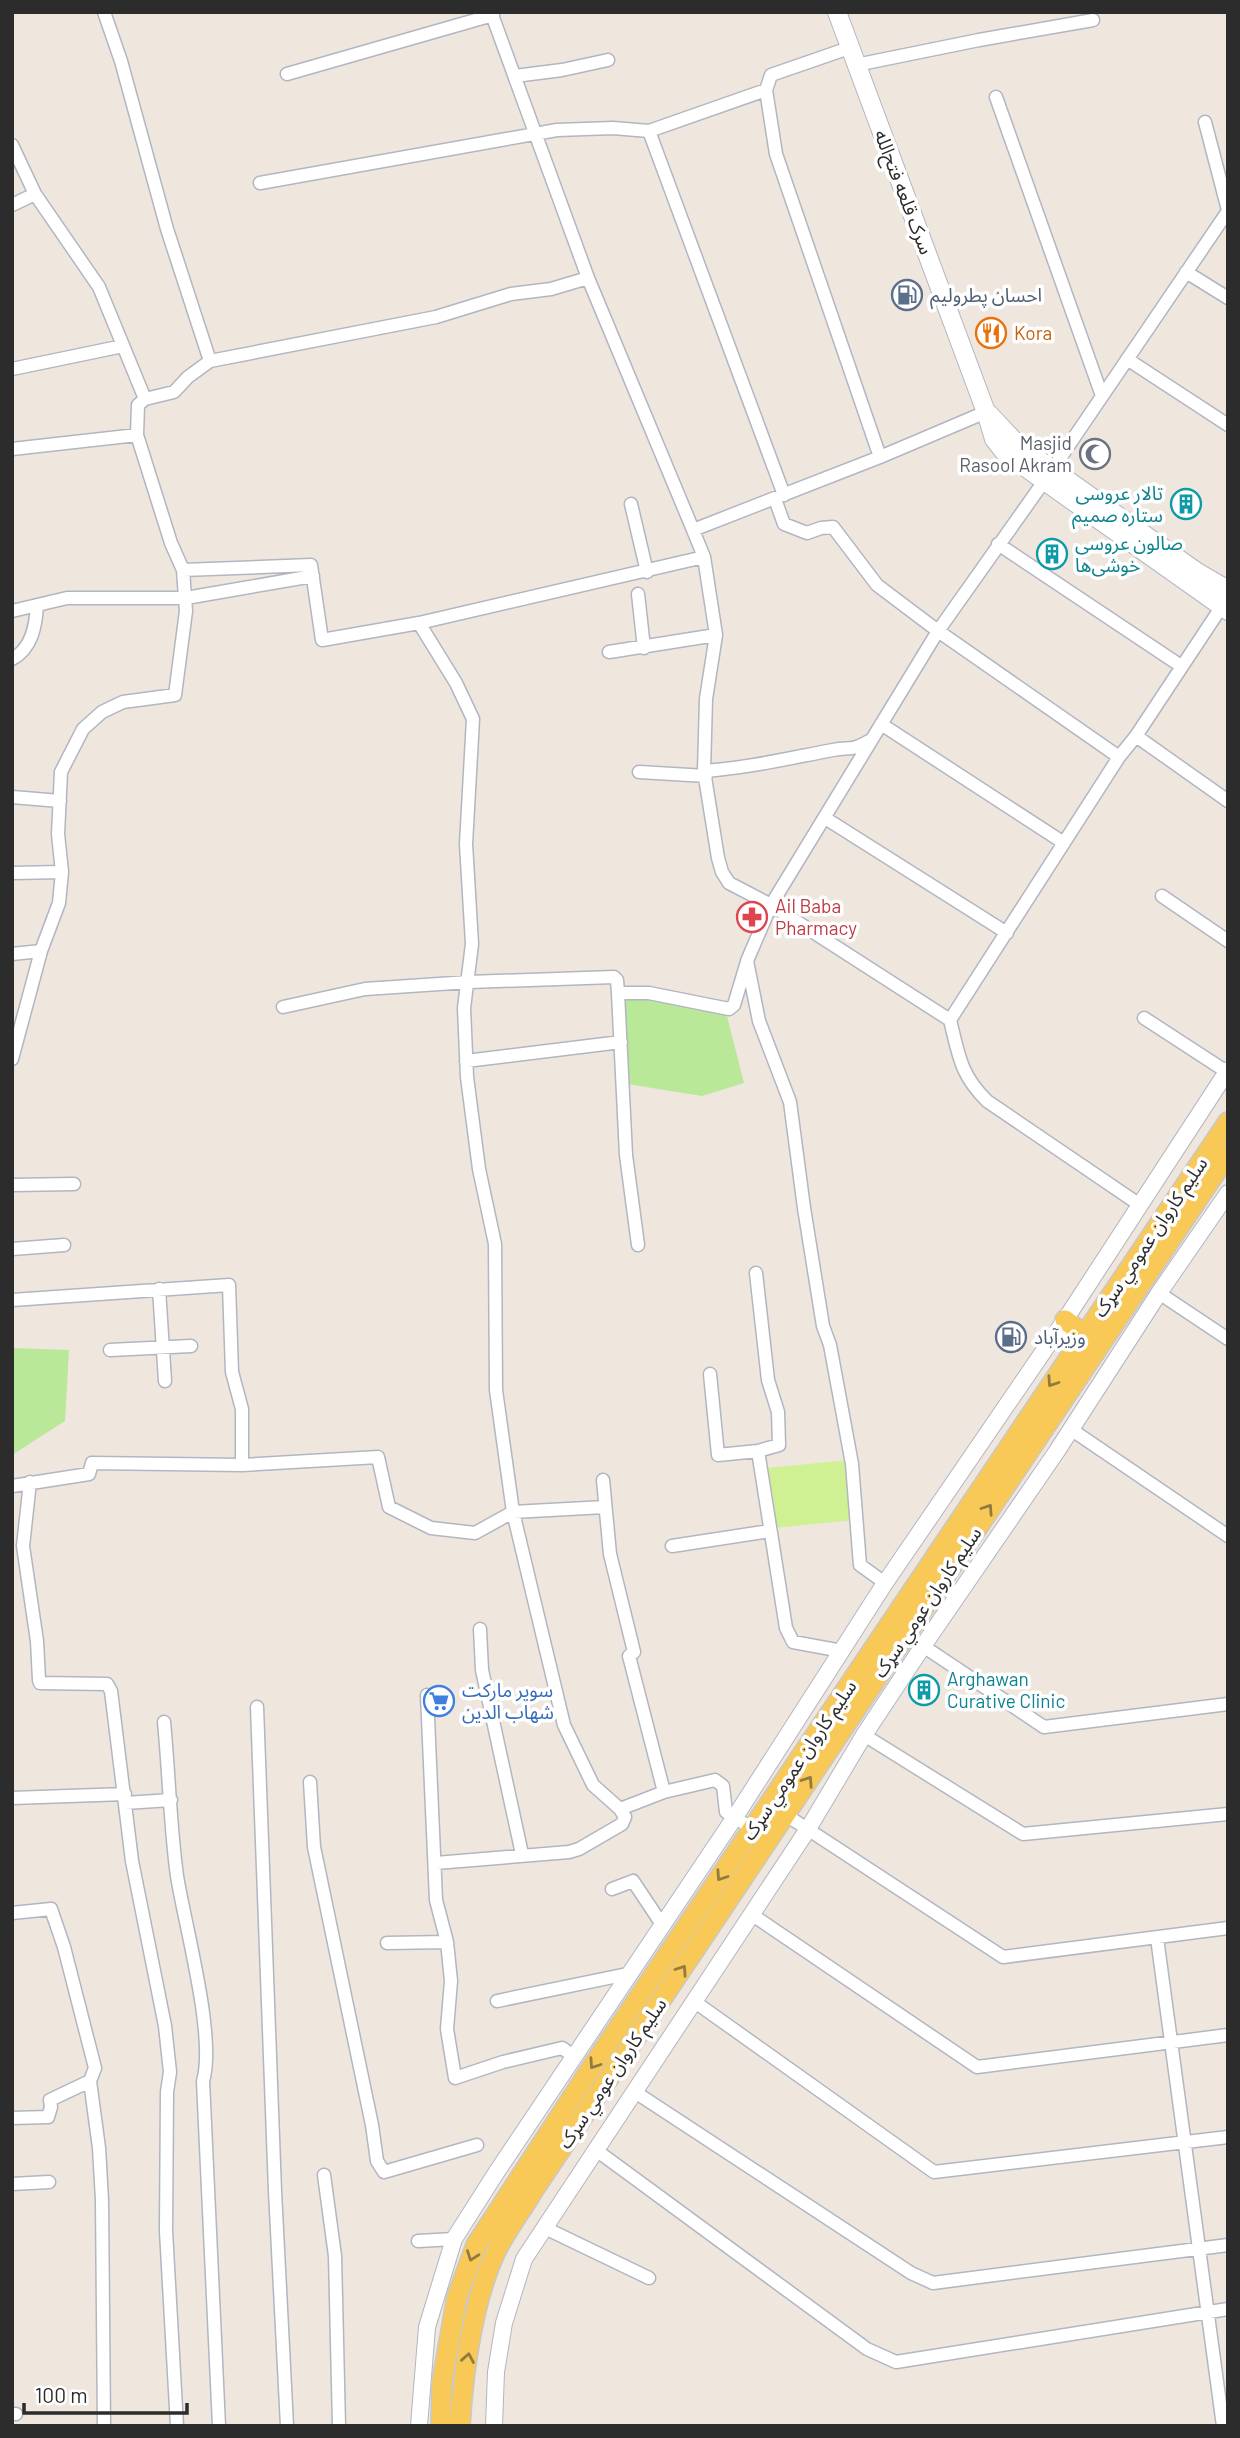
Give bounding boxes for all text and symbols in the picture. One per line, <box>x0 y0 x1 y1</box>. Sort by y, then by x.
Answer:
street label: سرک قلعه فتح‌الله <box>866 126 939 259</box>
fuel station icon: احسان پطرولیم <box>890 278 924 312</box>
place label: احسان پطرولیم <box>930 283 1042 310</box>
restaurant icon: Kora <box>974 316 1008 350</box>
place label: Kora <box>1014 321 1052 344</box>
place label: Masjid Rasool Akram <box>959 431 1072 476</box>
mosque icon: Masjid Rasool Akram <box>1078 437 1112 471</box>
place label: تالار عروسی ستاره صمیم <box>1072 481 1163 530</box>
building icon: تالار عروسی ستاره صمیم <box>1169 487 1203 521</box>
place label: صالون عروسی خوشی‌ها <box>1075 531 1183 577</box>
building icon: صالون عروسی خوشی‌ها <box>1035 537 1069 571</box>
place label: Ail Baba Pharmacy <box>775 894 857 939</box>
pharmacy icon: Ail Baba Pharmacy <box>735 900 769 934</box>
street label: سلیم کاروان عمومي سړک <box>1088 1152 1215 1324</box>
fuel station icon: وزیرآباد <box>994 1320 1028 1354</box>
place label: وزیرآباد <box>1034 1325 1086 1349</box>
one-way arrow <box>1047 1374 1060 1387</box>
one-way arrow <box>980 1504 993 1517</box>
street label: سلیم کاروان عومي سړک <box>868 1522 989 1684</box>
place label: Arghawan Curative Clinic <box>947 1667 1065 1712</box>
building icon: Arghawan Curative Clinic <box>907 1673 941 1707</box>
street label: سلیم کاروان عمومي سړک <box>737 1675 864 1847</box>
place label: سوپر مارکت شهاب الدین <box>462 1678 554 1724</box>
supermarket icon: سوپر مارکت شهاب الدین <box>422 1684 456 1718</box>
one-way arrow <box>800 1776 813 1789</box>
one-way arrow <box>717 1868 730 1881</box>
one-way arrow <box>674 1965 686 1978</box>
street label: سلیم کاروان عومي سړک <box>553 1993 674 2155</box>
one-way arrow <box>589 2057 602 2070</box>
one-way arrow <box>466 2250 480 2262</box>
one-way arrow <box>460 2352 475 2364</box>
scale bar <box>24 2372 187 2416</box>
text: 100 m <box>35 2382 88 2407</box>

